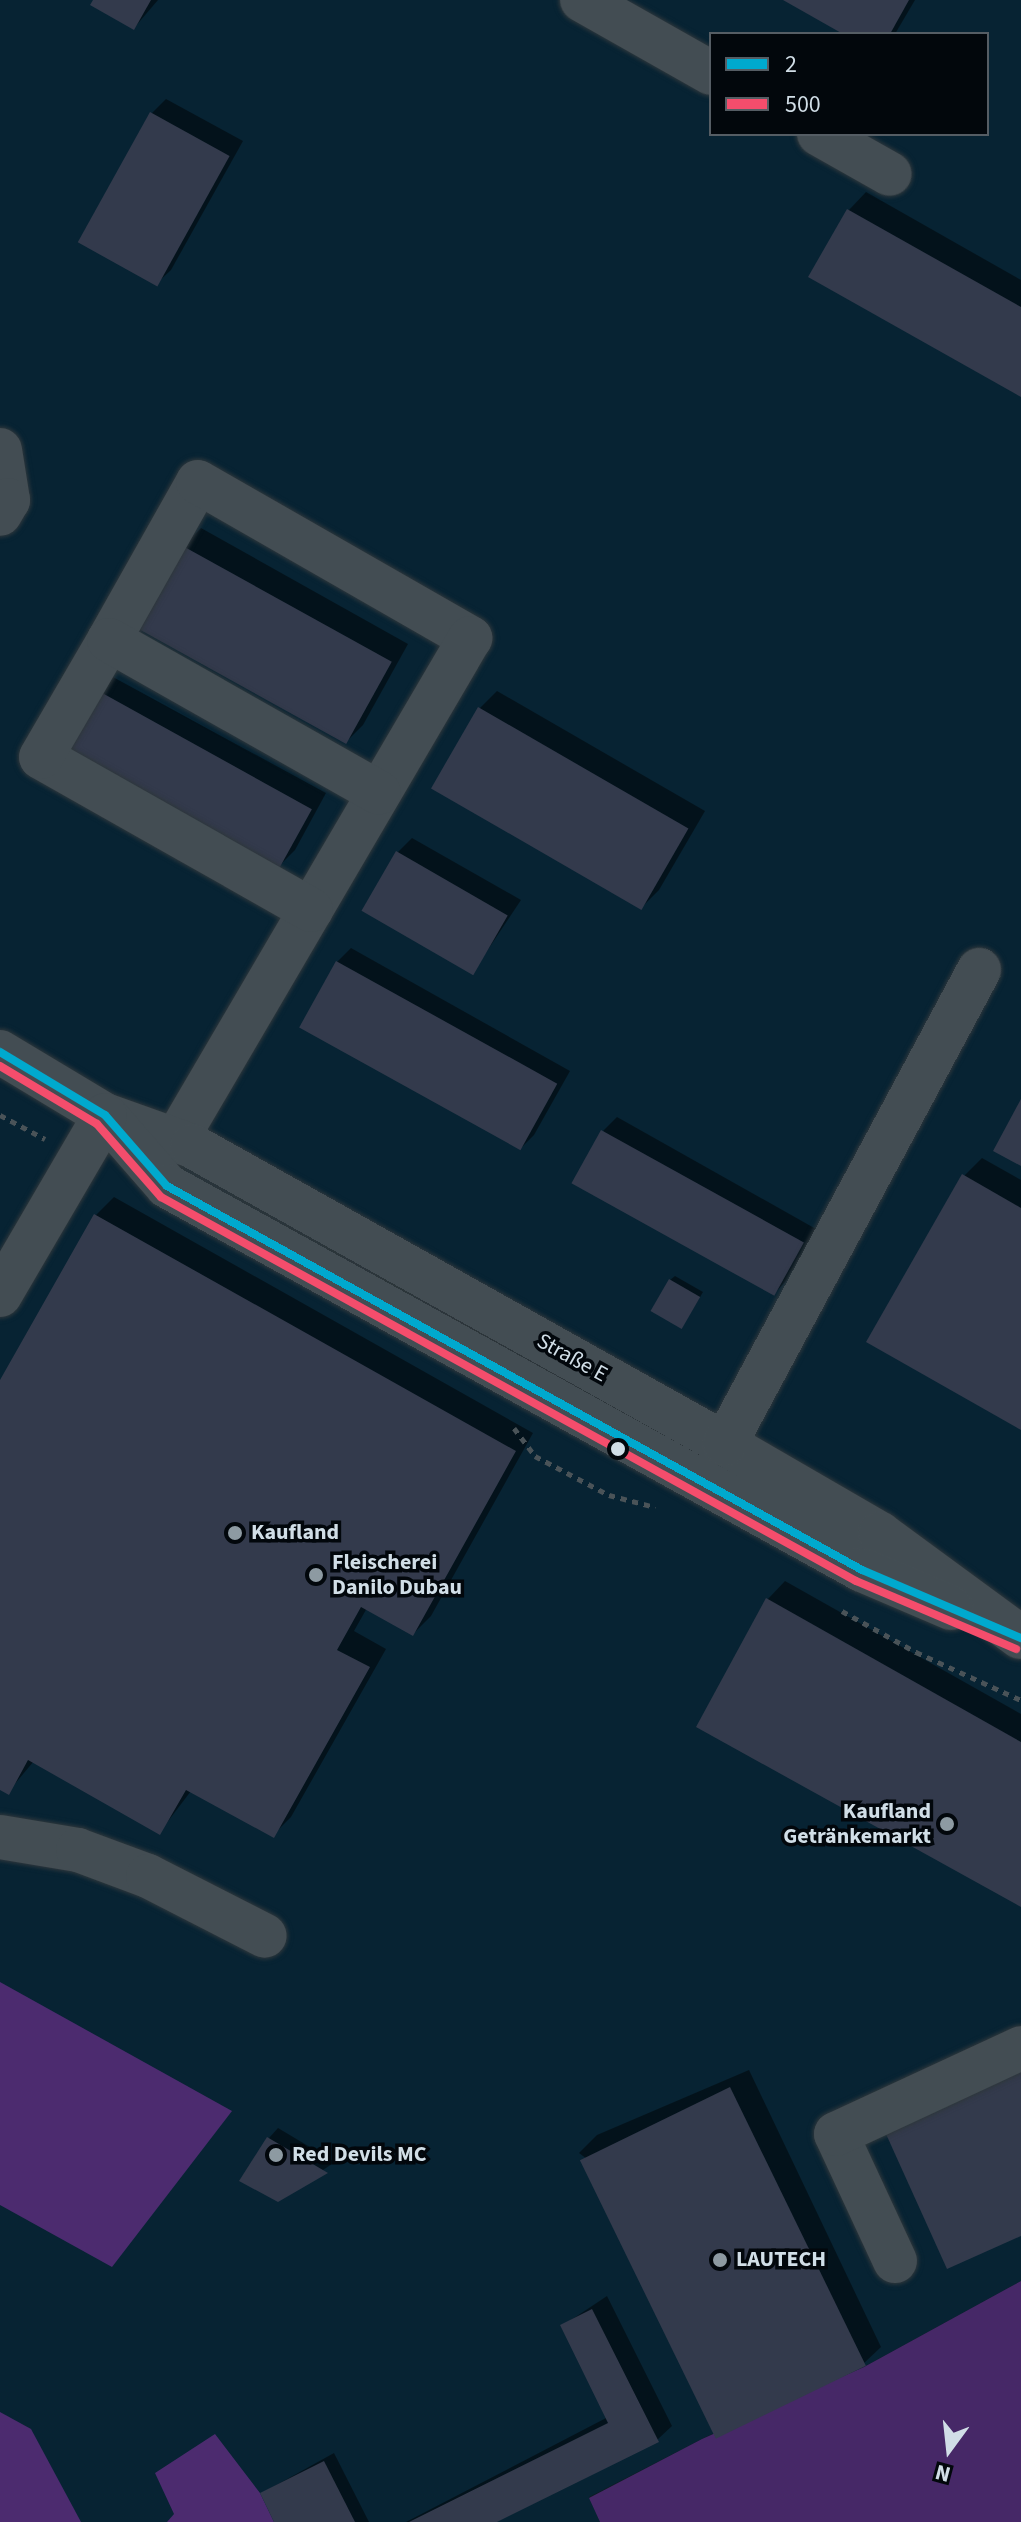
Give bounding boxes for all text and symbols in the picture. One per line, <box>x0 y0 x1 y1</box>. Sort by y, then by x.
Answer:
legend <box>709 32 989 136</box>
text: 2 <box>785 47 797 82</box>
text: 500 <box>785 87 821 122</box>
street label: Straße E <box>532 1328 612 1388</box>
unlabelled marker <box>610 1441 626 1457</box>
place label: Kaufland <box>251 1520 339 1546</box>
marker: Kaufland <box>226 1524 244 1542</box>
place label: Fleischerei Danilo Dubau <box>332 1549 462 1600</box>
marker: Fleischerei Danilo Dubau <box>307 1566 325 1584</box>
place label: Kaufland Getränkemarkt <box>783 1798 931 1850</box>
marker: Kaufland Getränkemarkt <box>938 1815 956 1833</box>
place label: Red Devils MC <box>292 2142 426 2168</box>
marker: Red Devils MC <box>267 2146 285 2164</box>
place label: LAUTECH <box>736 2247 826 2273</box>
marker: LAUTECH <box>711 2251 729 2269</box>
north arrow <box>909 2410 989 2490</box>
text: N <box>932 2456 954 2491</box>

